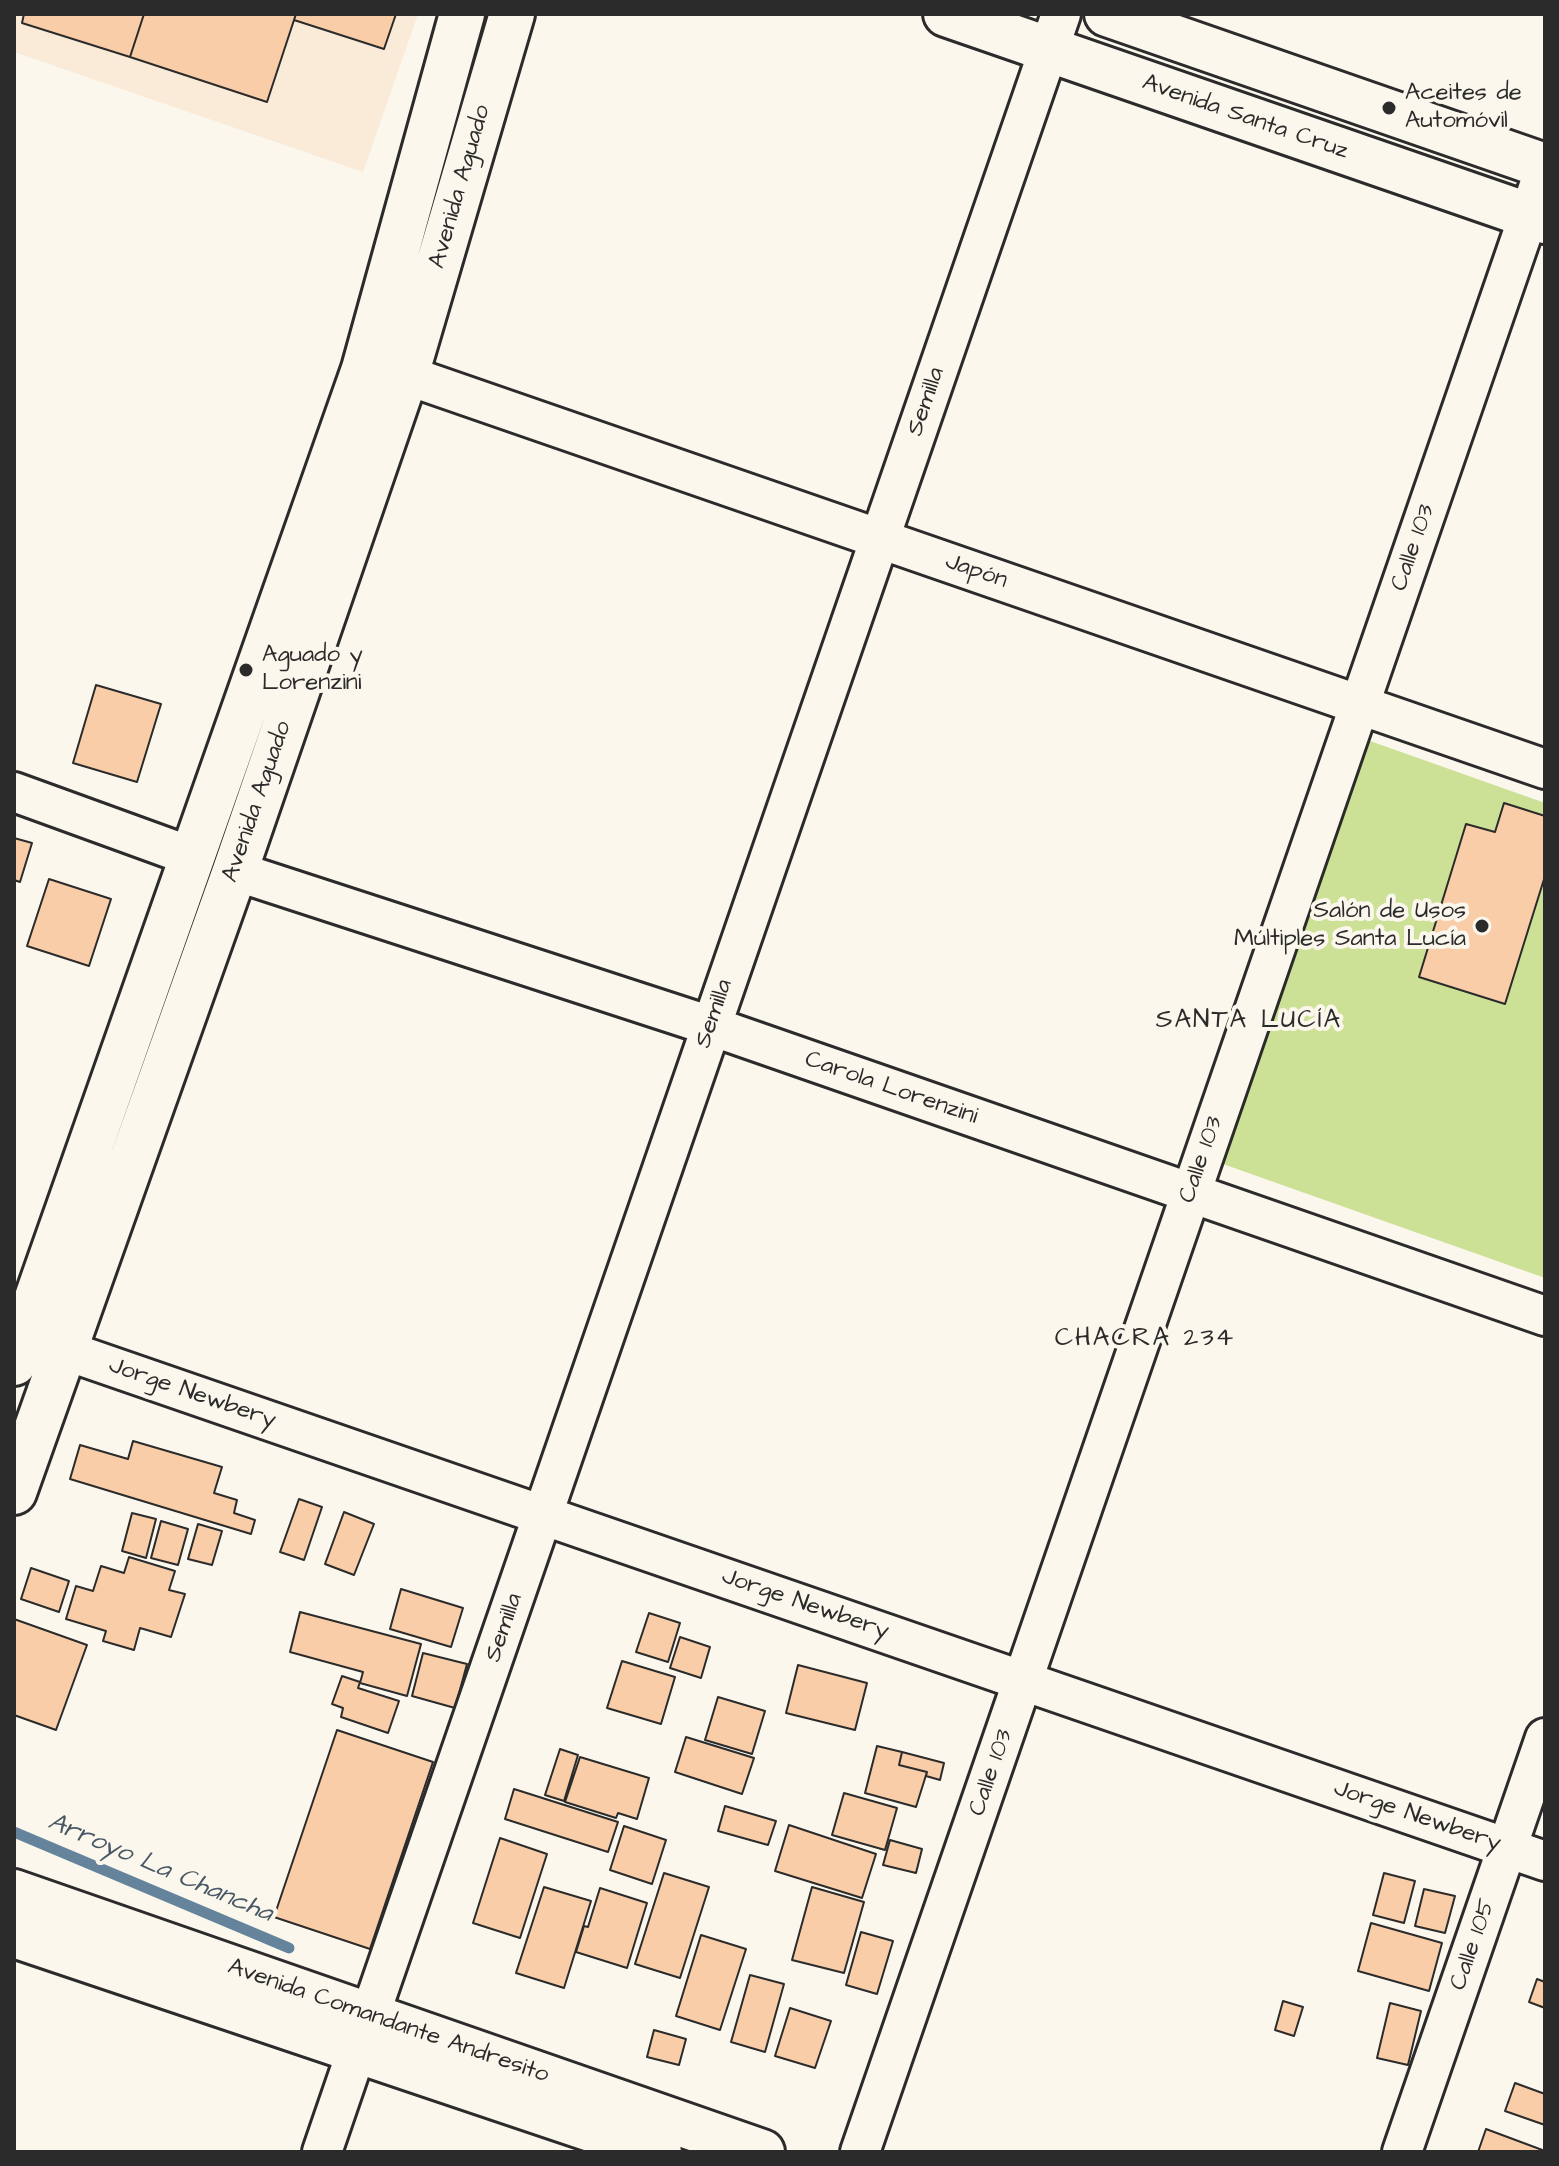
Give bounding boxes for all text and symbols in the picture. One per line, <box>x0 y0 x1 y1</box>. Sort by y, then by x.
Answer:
street label: Avenida Santa Cruz <box>1138 69 1352 167</box>
place label: Aceites de Automóvil <box>1405 80 1522 136</box>
marker: Aceites de Automóvil <box>1380 99 1398 117</box>
street label: Avenida Aguado <box>424 102 498 272</box>
street label: Semilla <box>902 364 952 440</box>
street label: Calle 103 <box>1386 501 1442 595</box>
street label: Japón <box>941 548 1011 596</box>
place label: Aguado y Lorenzini <box>262 642 363 698</box>
marker: Aguado y Lorenzini <box>237 661 255 679</box>
street label: Avenida Aguado <box>217 718 299 886</box>
place label: Salón de Usos Múltiples Santa Lucía <box>1234 898 1466 954</box>
marker: Salón de Usos Múltiples Santa Lucía <box>1473 917 1491 935</box>
street label: Semilla <box>690 976 740 1052</box>
district label: SANTA LUCÍA <box>1156 1006 1342 1038</box>
street label: Carola Lorenzini <box>801 1046 981 1132</box>
street label: Calle 103 <box>1174 1113 1230 1207</box>
district label: CHACRA 234 <box>1055 1324 1235 1356</box>
street label: Jorge Newbery <box>105 1352 279 1436</box>
street label: Jorge Newbery <box>718 1563 892 1647</box>
street label: Semilla <box>480 1590 530 1666</box>
street label: Calle 103 <box>964 1726 1020 1820</box>
street label: Jorge Newbery <box>1330 1775 1504 1859</box>
water label: Arroyo La Chancha <box>43 1808 277 1930</box>
street label: Calle 105 <box>1445 1896 1503 1994</box>
street label: Avenida Comandante Andresito <box>224 1953 552 2091</box>

